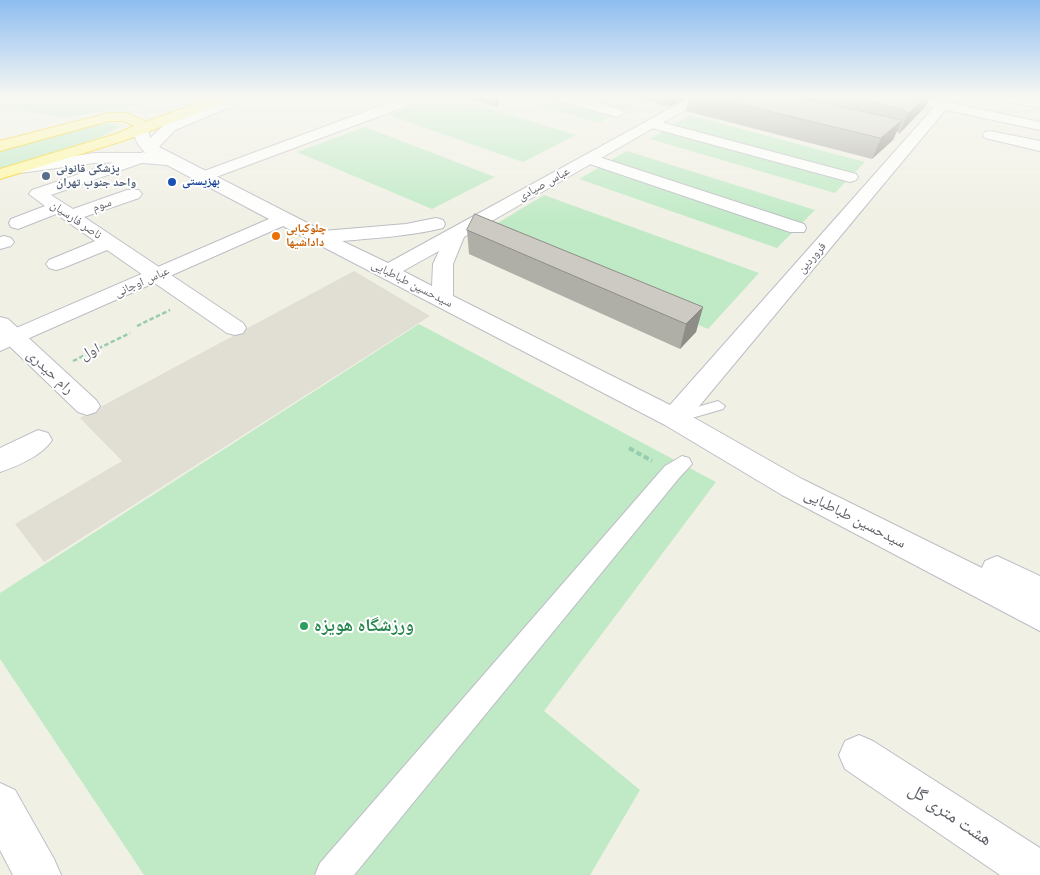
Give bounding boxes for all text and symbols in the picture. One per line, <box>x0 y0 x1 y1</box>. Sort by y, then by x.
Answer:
place label: پزشکی قانونی واحد جنوب تهران <box>56 162 136 190</box>
street label: عباس صیادی <box>516 164 572 204</box>
marker: پزشکی قانونی واحد جنوب تهران <box>40 170 52 182</box>
place label: بهزیستی <box>182 175 220 189</box>
marker: بهزیستی <box>166 176 178 188</box>
street label: سوم <box>90 195 114 215</box>
street label: ناصر فارسیان <box>48 198 104 242</box>
place label: چلوکبابی داداشیها <box>286 222 326 250</box>
marker: چلوکبابی داداشیها <box>270 230 282 242</box>
street label: فروردین <box>795 240 829 276</box>
street label: سیدحسین طباطبایی <box>369 257 455 311</box>
street label: عباس اوجانی <box>112 264 172 300</box>
street label: اول <box>77 340 103 364</box>
street label: رام حیدری <box>23 346 77 398</box>
street label: سیدحسین طباطبایی <box>801 486 909 552</box>
place label: ورزشگاه هویزه <box>314 615 414 637</box>
marker: ورزشگاه هویزه <box>298 620 310 632</box>
street label: هشت متری گل <box>904 779 996 851</box>

